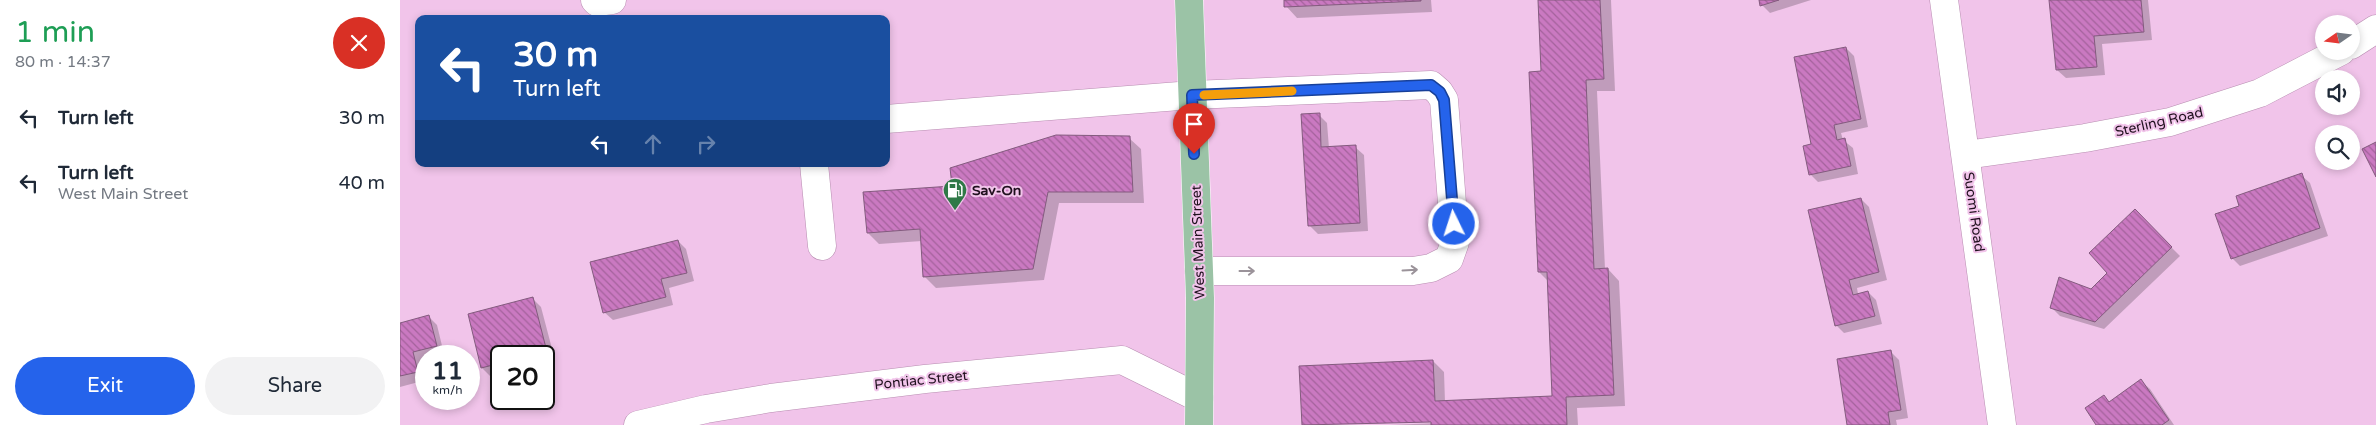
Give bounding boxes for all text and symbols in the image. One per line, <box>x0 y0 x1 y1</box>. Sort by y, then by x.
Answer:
text: 1 min <box>15 14 95 51</box>
north arrow <box>2315 15 2360 60</box>
map controls <box>2315 15 2360 170</box>
button: close <box>333 17 385 69</box>
text: 30 m <box>513 34 598 76</box>
icon: left <box>430 35 495 100</box>
text: 80 m · 14:37 <box>15 52 111 72</box>
button: sound <box>2315 70 2360 115</box>
text: Turn left <box>513 76 601 102</box>
pin <box>1173 103 1215 154</box>
icon: left <box>15 104 43 132</box>
street label: Sterling Road <box>2113 104 2205 140</box>
text: Turn left <box>58 107 134 129</box>
text: 30 m <box>339 107 385 129</box>
icon: arrive <box>1180 110 1208 138</box>
button: search <box>2315 125 2360 170</box>
icon: left <box>586 130 614 158</box>
icon: ahead <box>639 130 667 158</box>
icon: right <box>692 130 720 158</box>
text: Turn left <box>58 162 134 184</box>
icon: left <box>15 169 43 197</box>
street label: Suomi Road <box>1960 171 1988 253</box>
text: 40 m <box>339 172 385 194</box>
fuel station icon: Sav-On <box>942 177 968 211</box>
place label: Sav-On <box>972 182 1021 199</box>
text: West Main Street <box>58 184 188 204</box>
street label: West Main Street <box>1187 184 1208 299</box>
position arrow <box>1427 197 1479 249</box>
one-way arrow <box>1239 266 1255 276</box>
one-way arrow <box>1402 266 1418 275</box>
speed limit sign: 20 <box>490 345 555 410</box>
text: 11 <box>432 356 463 386</box>
button: Exit <box>15 357 195 415</box>
button: Share <box>205 357 385 415</box>
street label: Pontiac Street <box>873 367 969 393</box>
text: km/h <box>432 383 463 397</box>

